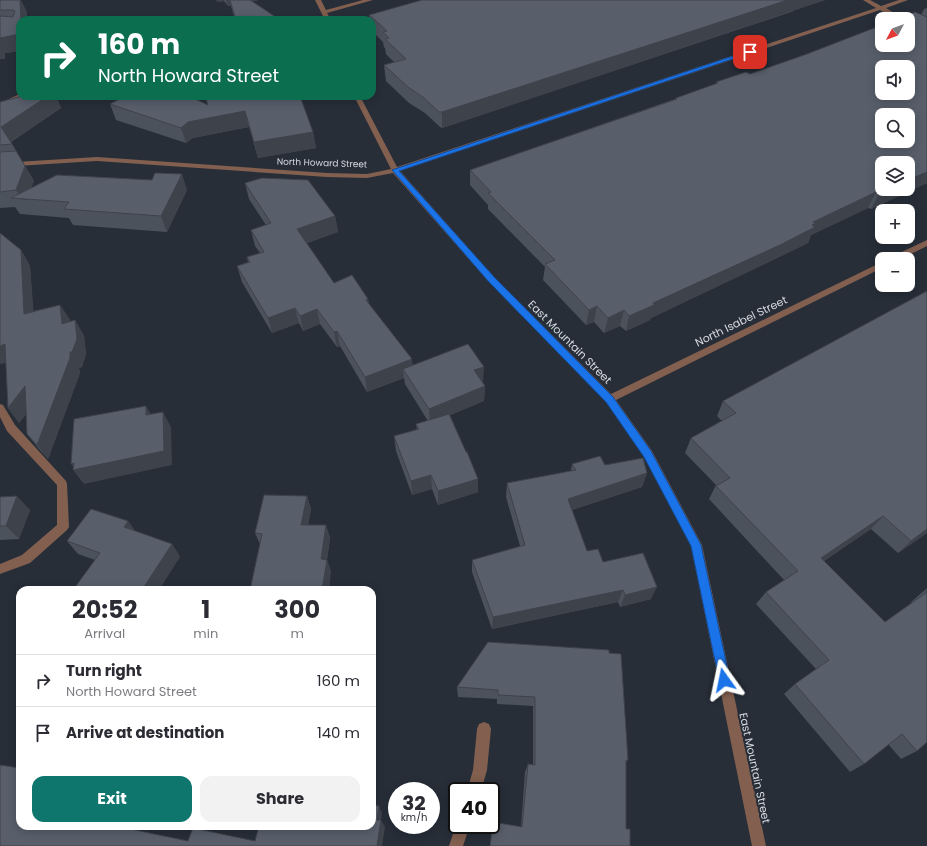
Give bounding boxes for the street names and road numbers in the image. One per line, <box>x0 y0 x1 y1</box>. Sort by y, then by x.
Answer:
street label: North Howard Street <box>277 155 367 171</box>
street label: North Isabel Street <box>692 292 790 350</box>
street label: East Mountain Street <box>525 297 615 387</box>
street label: East Mountain Street <box>735 711 775 825</box>

